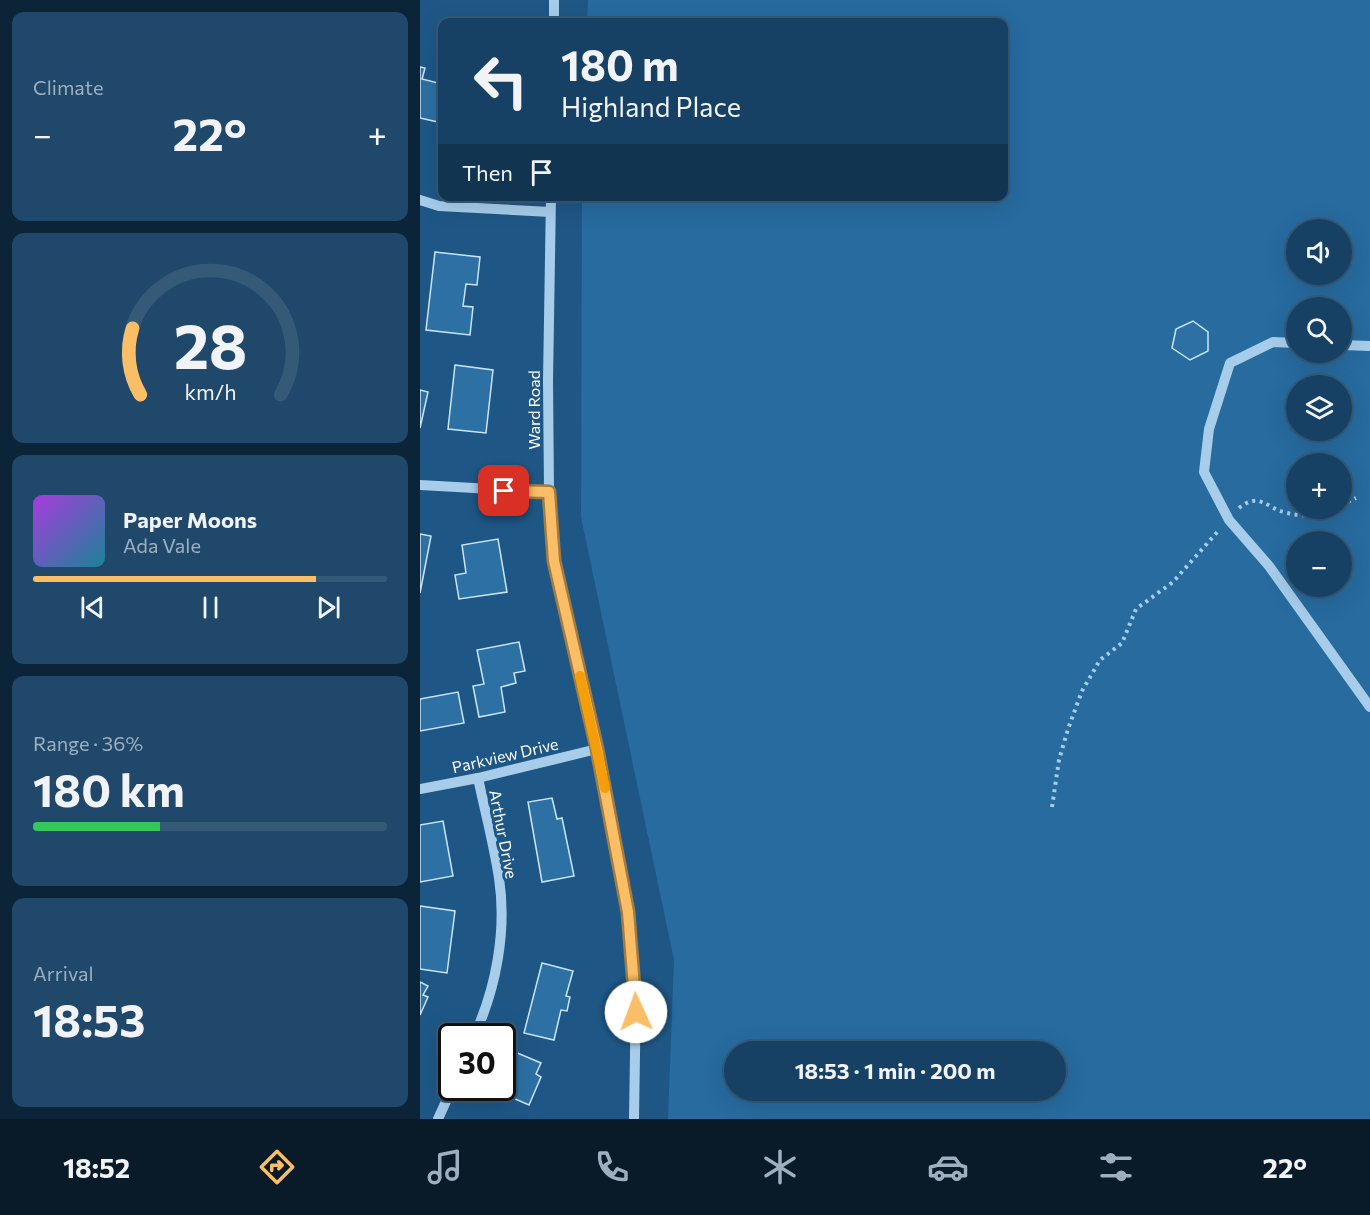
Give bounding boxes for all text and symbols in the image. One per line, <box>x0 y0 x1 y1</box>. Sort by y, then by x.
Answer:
text: 180 m <box>561 38 679 90</box>
icon: left <box>462 42 540 120</box>
text: Climate <box>33 75 103 99</box>
text: Highland Place <box>561 90 741 123</box>
text: 22° <box>173 105 247 160</box>
text: − <box>33 113 52 154</box>
text: + <box>368 113 387 154</box>
icon: arrive <box>525 156 558 189</box>
text: Then <box>462 159 513 186</box>
map controls <box>1286 219 1352 597</box>
button: sound <box>1286 219 1352 285</box>
button: search <box>1286 297 1352 363</box>
text: 28 <box>173 306 247 382</box>
street label: Ward Road <box>524 370 543 450</box>
button: layers <box>1286 375 1352 441</box>
text: km/h <box>184 379 236 405</box>
button: + <box>1286 453 1352 519</box>
pin <box>478 465 529 516</box>
icon: arrive <box>487 474 520 507</box>
text: Paper Moons <box>123 506 257 533</box>
button: − <box>1286 531 1352 597</box>
text: Ada Vale <box>123 533 201 557</box>
icon: previous <box>76 591 109 624</box>
icon: pause <box>194 591 227 624</box>
icon: next <box>312 591 345 624</box>
text: Range · 36% <box>33 731 143 755</box>
street label: Parkview Drive <box>450 734 560 776</box>
text: 180 km <box>33 761 185 816</box>
street label: Arthur Drive <box>486 788 522 880</box>
text: Arrival <box>33 961 94 985</box>
position arrow <box>604 980 668 1044</box>
text: 18:53 <box>33 991 146 1046</box>
speed limit sign: 30 <box>438 1023 516 1101</box>
text: 18:53 · 1 min · 200 m <box>795 1057 995 1084</box>
icon: directions <box>256 1146 298 1188</box>
icon: music <box>424 1146 466 1188</box>
icon: phone <box>591 1146 633 1188</box>
icon: climate <box>759 1146 801 1188</box>
icon: car <box>927 1146 969 1188</box>
icon: filters <box>1095 1146 1137 1188</box>
text: 18:52 <box>63 1151 130 1184</box>
text: 22° <box>1263 1151 1307 1184</box>

